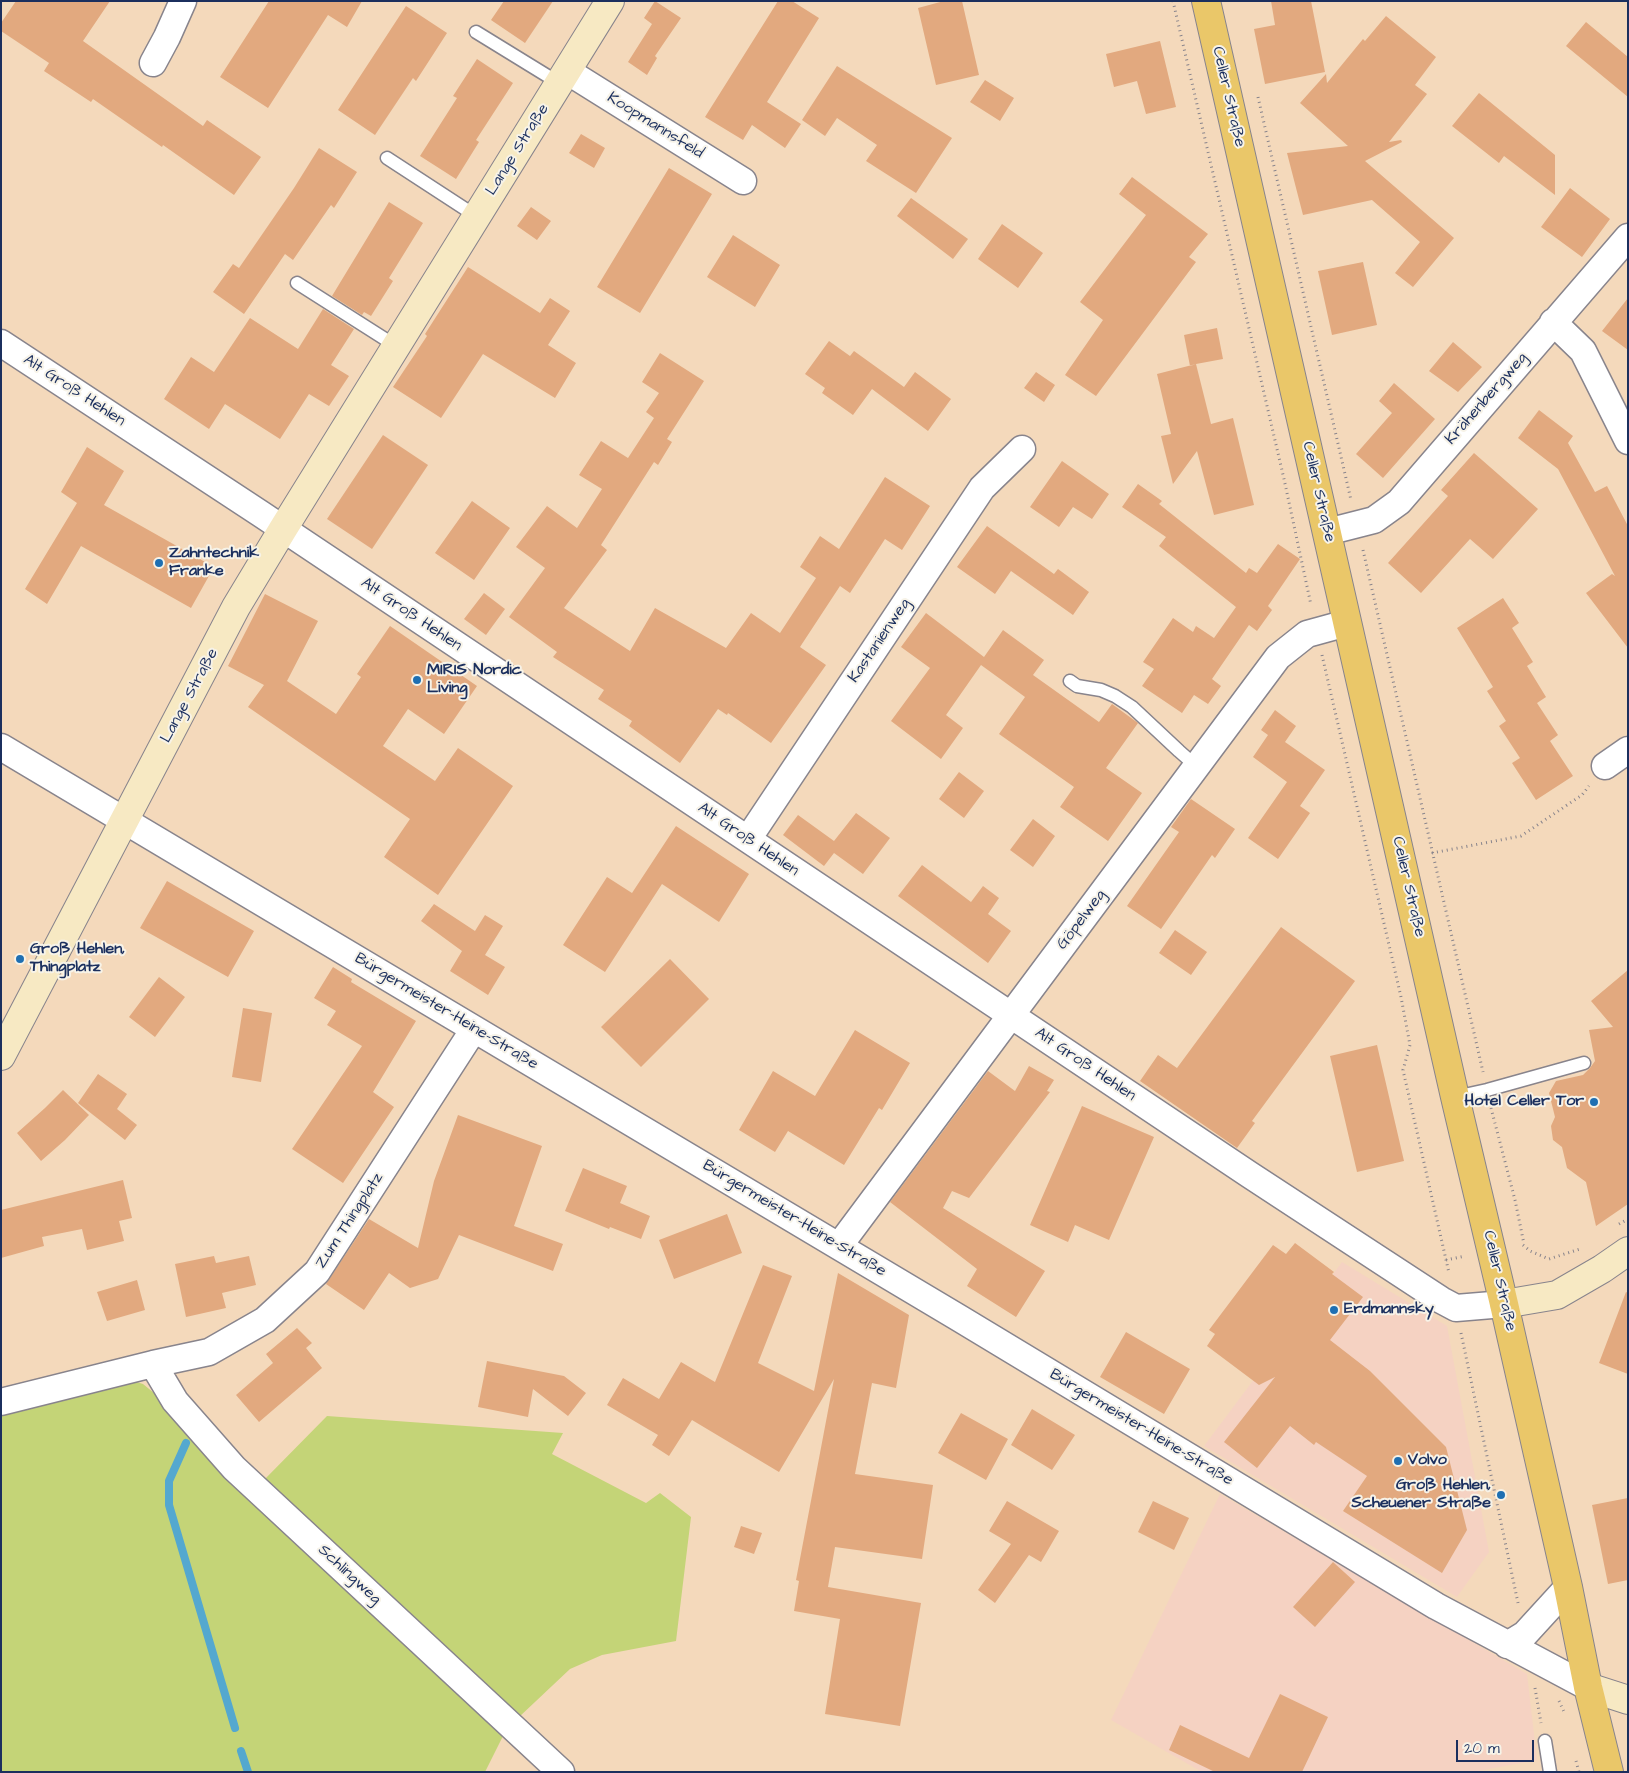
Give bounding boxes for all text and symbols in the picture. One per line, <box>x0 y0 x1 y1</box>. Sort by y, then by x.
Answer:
street label: Celler Straße <box>1207 45 1249 149</box>
street label: Koopmannsfeld <box>603 89 707 163</box>
street label: Lange Straße <box>482 101 554 199</box>
street label: Krähenbergweg <box>1442 349 1532 449</box>
street label: Alt Groß Hehlen <box>19 351 129 431</box>
street label: Celler Straße <box>1297 440 1339 544</box>
place label: Zahntechnik Franke <box>169 544 259 582</box>
marker: Zahntechnik Franke <box>153 557 165 569</box>
street label: Alt Groß Hehlen <box>357 574 465 656</box>
street label: Kastanienweg <box>845 595 915 687</box>
street label: Lange Straße <box>157 645 223 747</box>
place label: MIRIS Nordic Living <box>427 661 522 699</box>
marker: MIRIS Nordic Living <box>411 674 423 686</box>
street label: Alt Groß Hehlen <box>694 799 802 881</box>
street label: Celler Straße <box>1387 835 1429 939</box>
street label: Göpelweg <box>1053 886 1111 954</box>
place label: Groß Hehlen, Thingplatz <box>30 940 125 978</box>
street label: Bürgermeister-Heine-Straße <box>351 950 541 1074</box>
marker: Groß Hehlen, Thingplatz <box>14 953 26 965</box>
street label: Alt Groß Hehlen <box>1031 1024 1139 1106</box>
place label: Hotel Celler Tor <box>1465 1092 1584 1112</box>
marker: Hotel Celler Tor <box>1588 1096 1600 1108</box>
street label: Bürgermeister-Heine-Straße <box>699 1157 889 1281</box>
street label: Zum Thingplatz <box>312 1170 388 1272</box>
street label: Celler Straße <box>1478 1229 1520 1333</box>
place label: Erdmannsky <box>1344 1300 1434 1320</box>
marker: Erdmannsky <box>1328 1304 1340 1316</box>
street label: Bürgermeister-Heine-Straße <box>1046 1366 1236 1490</box>
place label: Volvo <box>1408 1451 1447 1471</box>
marker: Volvo <box>1392 1455 1404 1467</box>
place label: Groß Hehlen, Scheuener Straße <box>1352 1476 1491 1514</box>
marker: Groß Hehlen, Scheuener Straße <box>1495 1489 1507 1501</box>
street label: Schlingweg <box>313 1541 385 1609</box>
scale bar <box>1459 1730 1536 1762</box>
text: 20 m <box>1464 1738 1500 1759</box>

